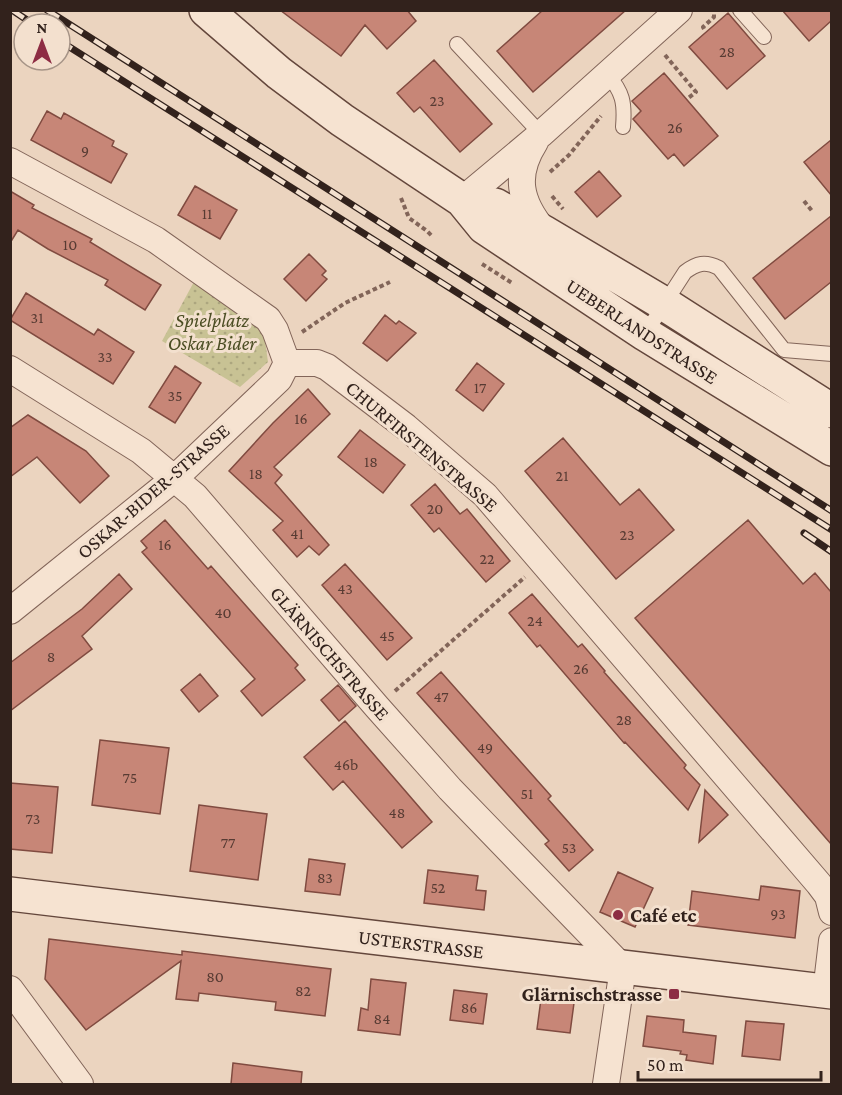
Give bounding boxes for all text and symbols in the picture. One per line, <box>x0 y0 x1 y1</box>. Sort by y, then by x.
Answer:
north arrow <box>12 12 72 72</box>
text: N <box>37 19 48 36</box>
house number: 28 <box>719 43 735 60</box>
house number: 23 <box>429 92 445 109</box>
house number: 26 <box>667 119 683 136</box>
house number: 9 <box>81 142 89 159</box>
house number: 11 <box>202 205 212 222</box>
house number: 10 <box>63 236 77 253</box>
street label: UEBERLANDSTRASSE <box>562 274 722 388</box>
house number: 31 <box>31 309 43 326</box>
park label: Spielplatz Oskar Bider <box>168 309 257 354</box>
house number: 33 <box>97 348 113 365</box>
street label: CHURFIRSTENSTRASSE <box>342 376 502 516</box>
house number: 17 <box>474 379 487 396</box>
house number: 35 <box>167 387 183 404</box>
house number: 16 <box>294 410 308 427</box>
street label: OSKAR-BIDER-STRASSE <box>72 419 234 563</box>
house number: 18 <box>364 453 378 470</box>
house number: 18 <box>249 465 263 482</box>
house number: 21 <box>556 467 568 484</box>
house number: 20 <box>427 500 443 517</box>
house number: 41 <box>290 525 304 542</box>
house number: 23 <box>619 526 635 543</box>
house number: 16 <box>158 536 172 553</box>
house number: 22 <box>479 550 495 567</box>
house number: 43 <box>337 580 353 597</box>
street label: GLÄRNISCHSTRASSE <box>266 582 394 724</box>
house number: 40 <box>214 604 232 621</box>
house number: 24 <box>527 612 543 629</box>
house number: 45 <box>379 627 395 644</box>
house number: 8 <box>47 648 55 665</box>
house number: 26 <box>573 660 589 677</box>
house number: 47 <box>433 688 449 705</box>
house number: 28 <box>616 711 632 728</box>
house number: 49 <box>477 739 493 756</box>
house number: 46b <box>334 756 358 773</box>
house number: 75 <box>123 769 137 786</box>
house number: 51 <box>521 785 533 802</box>
house number: 48 <box>389 804 405 821</box>
house number: 73 <box>26 810 40 827</box>
house number: 77 <box>221 834 236 851</box>
house number: 53 <box>562 839 576 856</box>
house number: 83 <box>317 869 333 886</box>
house number: 52 <box>431 879 446 896</box>
place label: Café etc <box>630 904 697 926</box>
house number: 93 <box>770 905 786 922</box>
marker: Café etc <box>611 908 625 922</box>
street label: USTERSTRASSE <box>357 925 485 963</box>
house number: 80 <box>206 968 224 985</box>
house number: 82 <box>295 982 311 999</box>
place label: Glärnischstrasse <box>521 983 662 1005</box>
marker: Glärnischstrasse <box>667 987 681 1001</box>
house number: 86 <box>461 999 477 1016</box>
house number: 84 <box>374 1010 390 1027</box>
scale bar <box>638 1044 821 1082</box>
text: 50 m <box>647 1055 684 1075</box>

